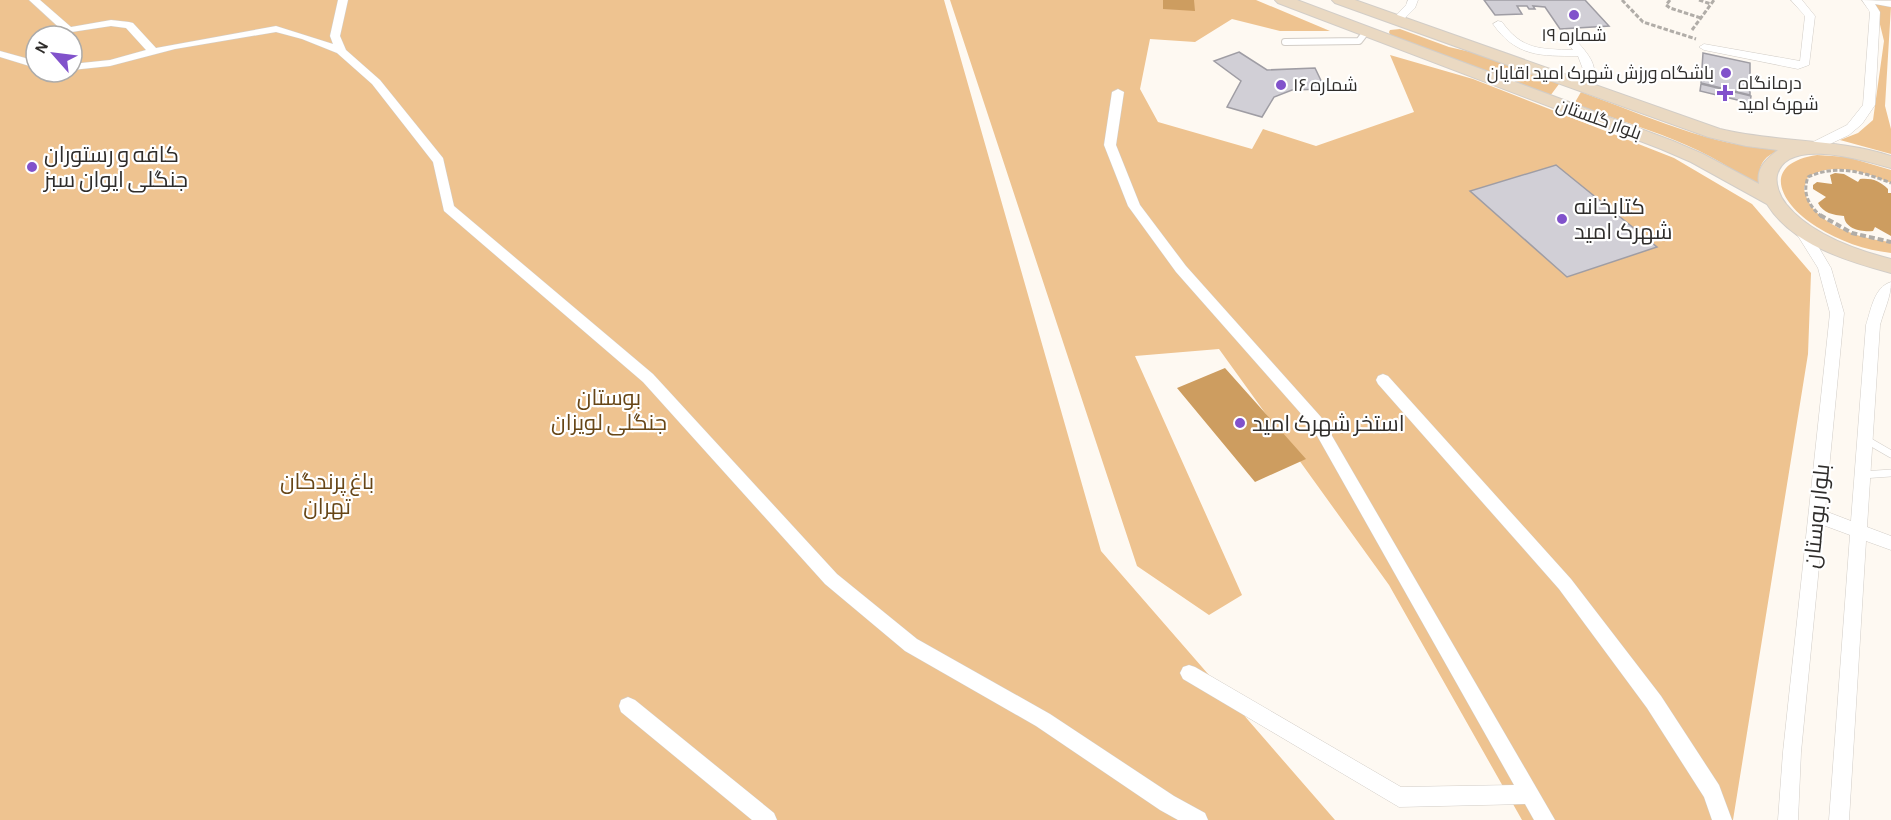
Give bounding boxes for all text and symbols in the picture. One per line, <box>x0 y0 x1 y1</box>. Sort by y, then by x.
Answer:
marker: شماره ۱۹ <box>1567 8 1581 22</box>
north arrow <box>24 24 84 84</box>
place label: شماره ۱۹ <box>1541 26 1607 46</box>
text: N <box>32 39 51 56</box>
place label: باشگاه ورزش شهرک امید اقایان <box>1487 64 1714 84</box>
marker: باشگاه ورزش شهرک امید اقایان <box>1719 66 1733 80</box>
place label: درمانگاه شهرک امید <box>1738 75 1819 115</box>
place label: شماره ۱۶ <box>1293 76 1358 96</box>
marker: شماره ۱۶ <box>1274 78 1288 92</box>
marker: درمانگاه شهرک امید <box>1716 84 1734 102</box>
street label: بلوار گلستان <box>1553 96 1644 145</box>
place label: کافه و رستوران جنگلی ایوان سبز <box>42 144 188 193</box>
marker: کافه و رستوران جنگلی ایوان سبز <box>25 160 39 174</box>
place label: کتابخانه شهرک امید <box>1574 196 1672 245</box>
marker: کتابخانه شهرک امید <box>1555 212 1569 226</box>
park label: بوستان جنگلی لویزان <box>551 387 667 436</box>
place label: استخر شهرک امید <box>1252 413 1405 437</box>
marker: استخر شهرک امید <box>1233 416 1247 430</box>
street label: بلوار بوستان <box>1801 463 1834 570</box>
park label: باغ پرندگان تهران <box>280 471 374 520</box>

